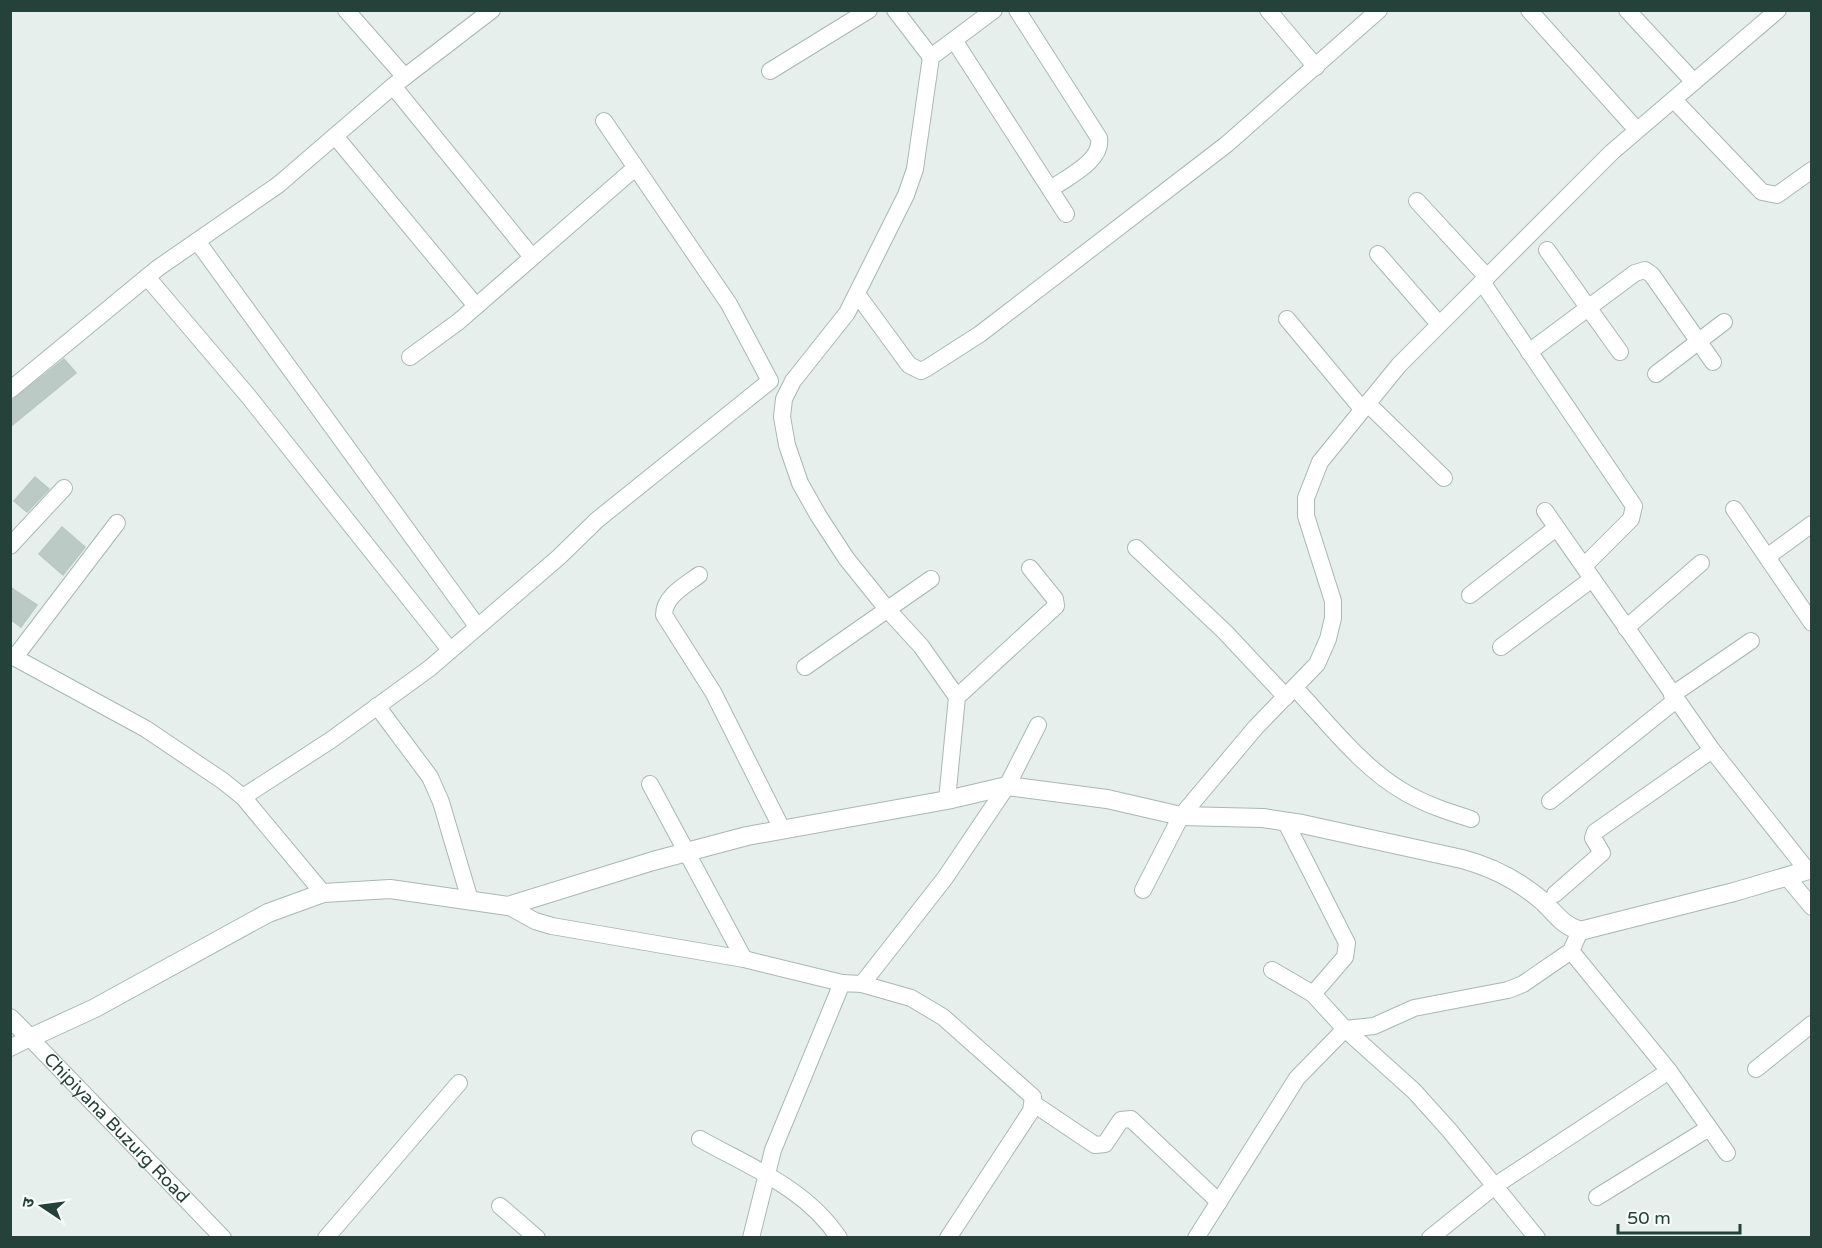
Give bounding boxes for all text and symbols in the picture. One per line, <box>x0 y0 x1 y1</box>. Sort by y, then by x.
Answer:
street label: Chipiyana Buzurg Road <box>39 1048 194 1207</box>
north arrow <box>12 1176 72 1236</box>
text: उ <box>18 1195 39 1210</box>
scale bar <box>1618 1197 1740 1235</box>
text: 50 m <box>1627 1207 1671 1229</box>

